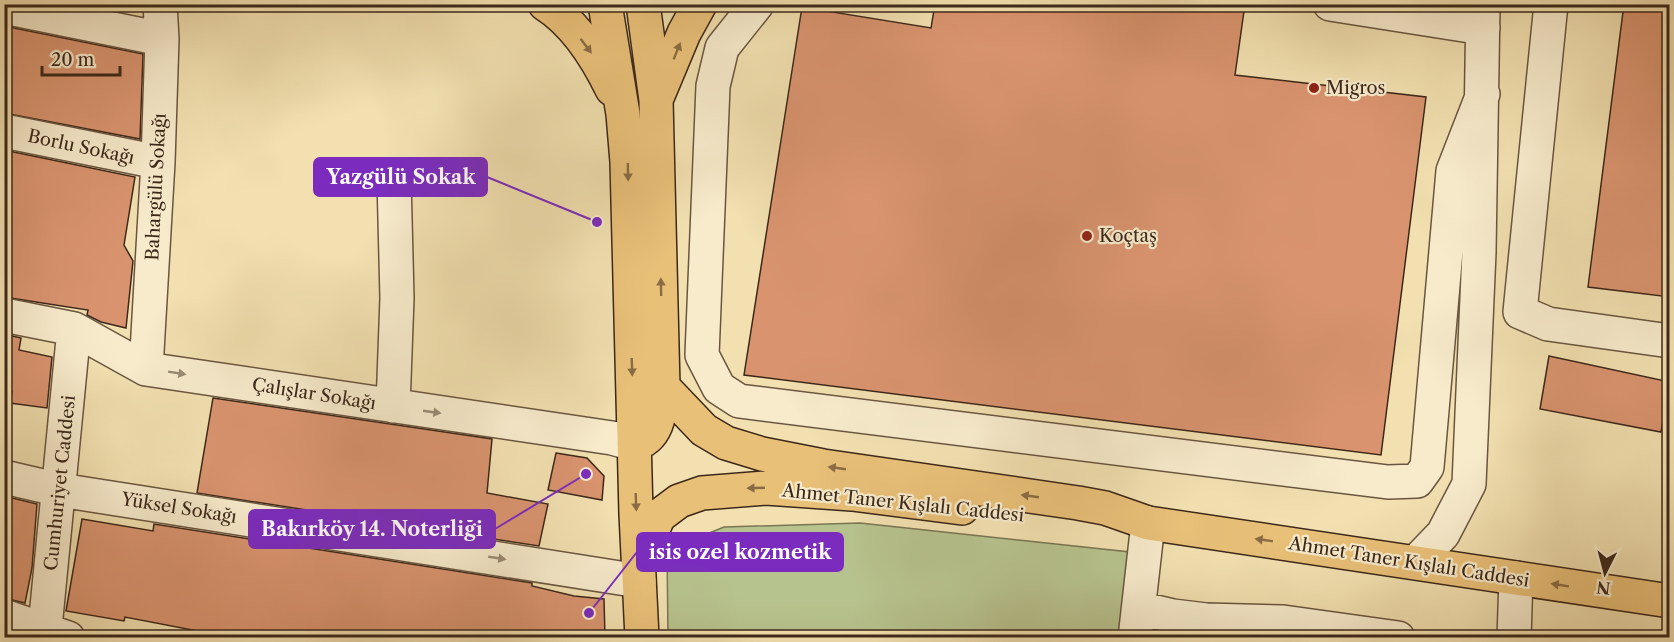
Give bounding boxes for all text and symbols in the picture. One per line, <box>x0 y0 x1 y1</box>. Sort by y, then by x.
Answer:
one-way arrow <box>580 37 592 53</box>
scale bar <box>42 39 120 77</box>
one-way arrow <box>672 42 682 60</box>
text: 20 m <box>51 49 95 71</box>
place label: Migros <box>1326 77 1385 99</box>
marker: Migros <box>1307 81 1321 95</box>
street label: Bahargülü Sokağı <box>141 112 171 261</box>
street label: Borlu Sokağı <box>26 125 137 169</box>
callout: Yazgülü Sokak <box>314 158 487 196</box>
one-way arrow <box>623 163 632 182</box>
text: Yazgülü Sokak <box>325 165 476 189</box>
place label: Koçtaş <box>1099 225 1157 247</box>
marker: Koçtaş <box>1080 229 1094 243</box>
one-way arrow <box>656 277 665 296</box>
one-way arrow <box>628 358 637 377</box>
one-way arrow <box>167 369 186 378</box>
street label: Çalışlar Sokağı <box>251 373 378 415</box>
street label: Cumhuriyet Caddesi <box>40 394 80 572</box>
one-way arrow <box>423 407 442 416</box>
one-way arrow <box>828 463 847 472</box>
street label: Ahmet Taner Kışlalı Caddesi <box>780 479 1026 527</box>
one-way arrow <box>747 483 766 493</box>
street label: Yüksel Sokağı <box>119 488 239 528</box>
one-way arrow <box>1021 491 1040 500</box>
one-way arrow <box>631 493 641 512</box>
callout: Bakırköy 14. Noterliği <box>249 510 495 548</box>
text: Bakırköy 14. Noterliği <box>261 517 483 541</box>
street label: Ahmet Taner Kışlalı Caddesi <box>1286 532 1531 592</box>
callout: isis ozel kozmetik <box>637 533 843 571</box>
one-way arrow <box>1254 535 1273 544</box>
text: isis ozel kozmetik <box>649 540 832 564</box>
north arrow <box>1575 543 1635 603</box>
one-way arrow <box>488 554 507 563</box>
text: N <box>1595 577 1611 599</box>
one-way arrow <box>1551 580 1570 589</box>

